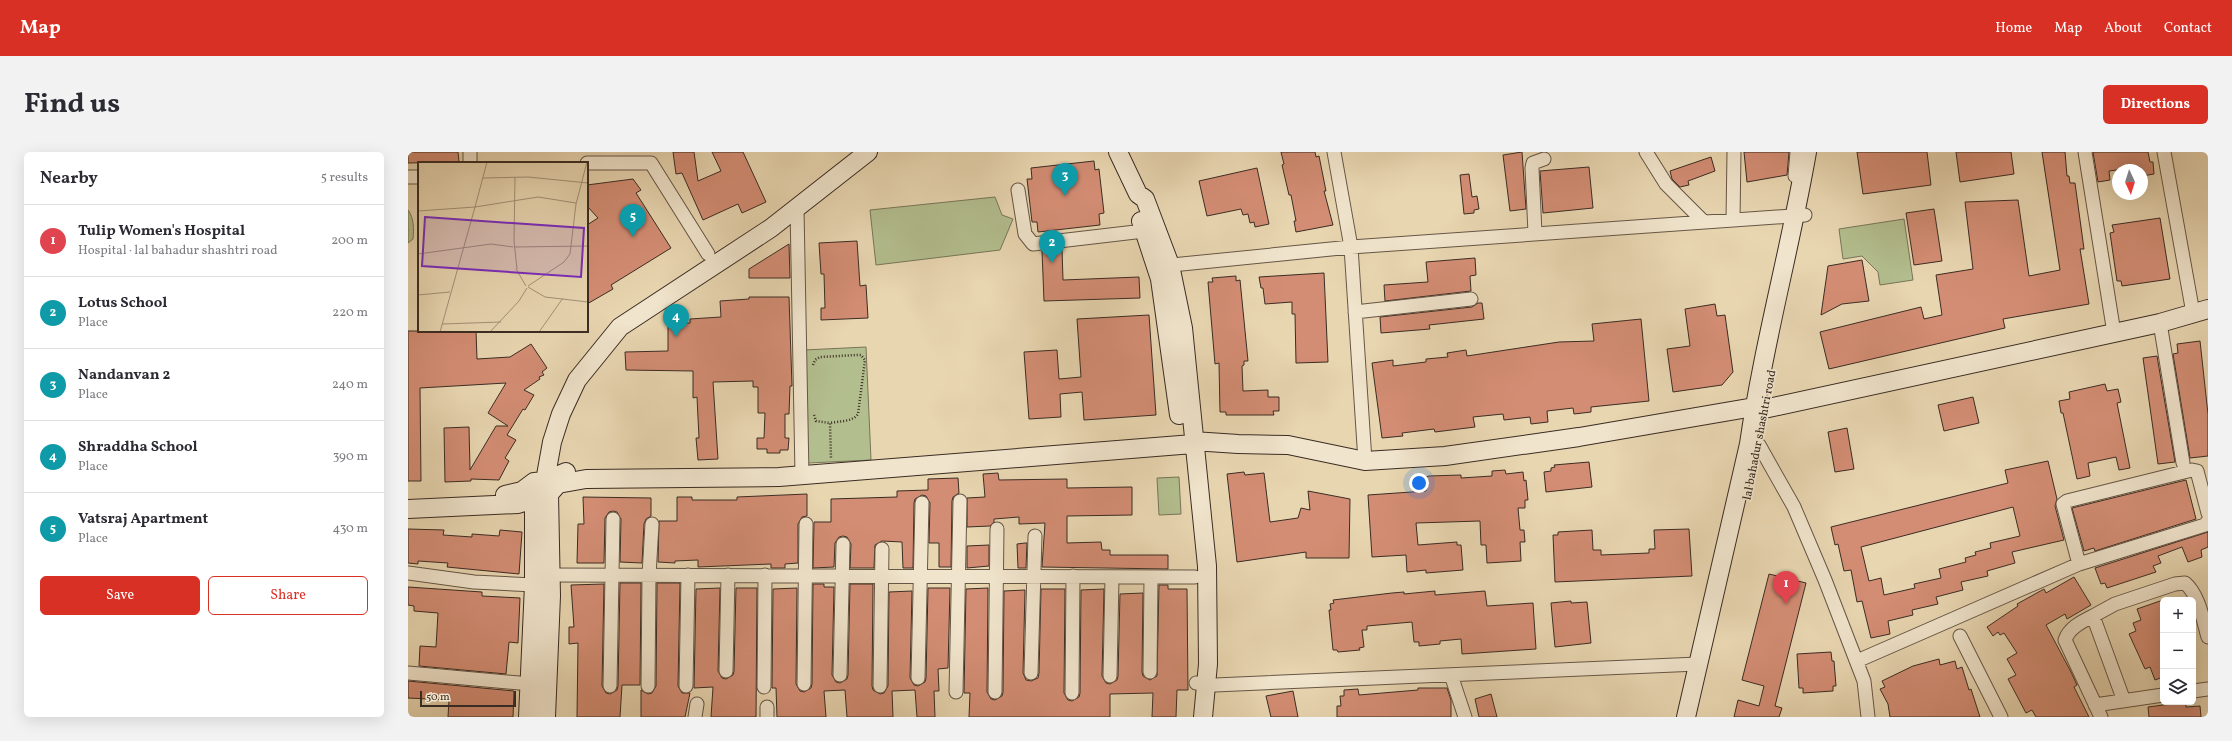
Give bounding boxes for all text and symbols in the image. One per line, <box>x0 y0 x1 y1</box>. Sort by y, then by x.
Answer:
text: Map <box>20 15 61 41</box>
text: Home <box>1995 19 2032 38</box>
text: Map <box>2054 19 2082 38</box>
text: About <box>2104 19 2142 38</box>
text: Contact <box>2164 19 2212 38</box>
text: Find us <box>24 85 120 124</box>
button: Directions <box>2103 85 2208 124</box>
inset map <box>418 162 588 332</box>
pin: 3 <box>1052 163 1078 196</box>
north arrow <box>2112 164 2148 200</box>
text: Nearby <box>40 167 98 190</box>
text: 5 results <box>321 169 368 187</box>
pin: 5 <box>620 204 646 237</box>
text: Tulip Women's Hospital <box>78 221 245 242</box>
pin: 2 <box>1039 230 1065 263</box>
text: 1 <box>50 232 56 250</box>
text: 200 m <box>331 232 368 250</box>
text: Hospital · lal bahadur shashtri road <box>78 242 277 260</box>
text: Lotus School <box>78 293 167 314</box>
text: 2 <box>50 304 56 322</box>
text: 220 m <box>332 304 368 322</box>
pin: 4 <box>663 304 689 337</box>
text: Place <box>78 314 108 332</box>
text: Nandanvan 2 <box>78 365 170 386</box>
street label: lal bahadur shashtri road <box>1740 368 1781 501</box>
text: 3 <box>50 376 56 394</box>
text: 240 m <box>332 376 368 394</box>
text: Place <box>78 386 108 404</box>
text: Shraddha School <box>78 437 198 458</box>
text: 4 <box>49 448 57 466</box>
text: 390 m <box>333 448 368 466</box>
text: Place <box>78 458 108 476</box>
your location <box>1409 473 1429 493</box>
text: Vatsraj Apartment <box>78 509 208 530</box>
text: 5 <box>50 520 56 538</box>
text: 430 m <box>332 520 368 538</box>
text: Place <box>78 530 108 548</box>
pin: 1 <box>1773 571 1799 604</box>
button: Save <box>40 576 200 615</box>
button: Share <box>208 576 368 615</box>
map controls <box>2160 597 2196 705</box>
button: + <box>2160 597 2196 633</box>
button: − <box>2160 633 2196 669</box>
button: layers <box>2160 669 2196 705</box>
scale bar <box>420 689 516 708</box>
text: 50 m <box>426 690 450 705</box>

